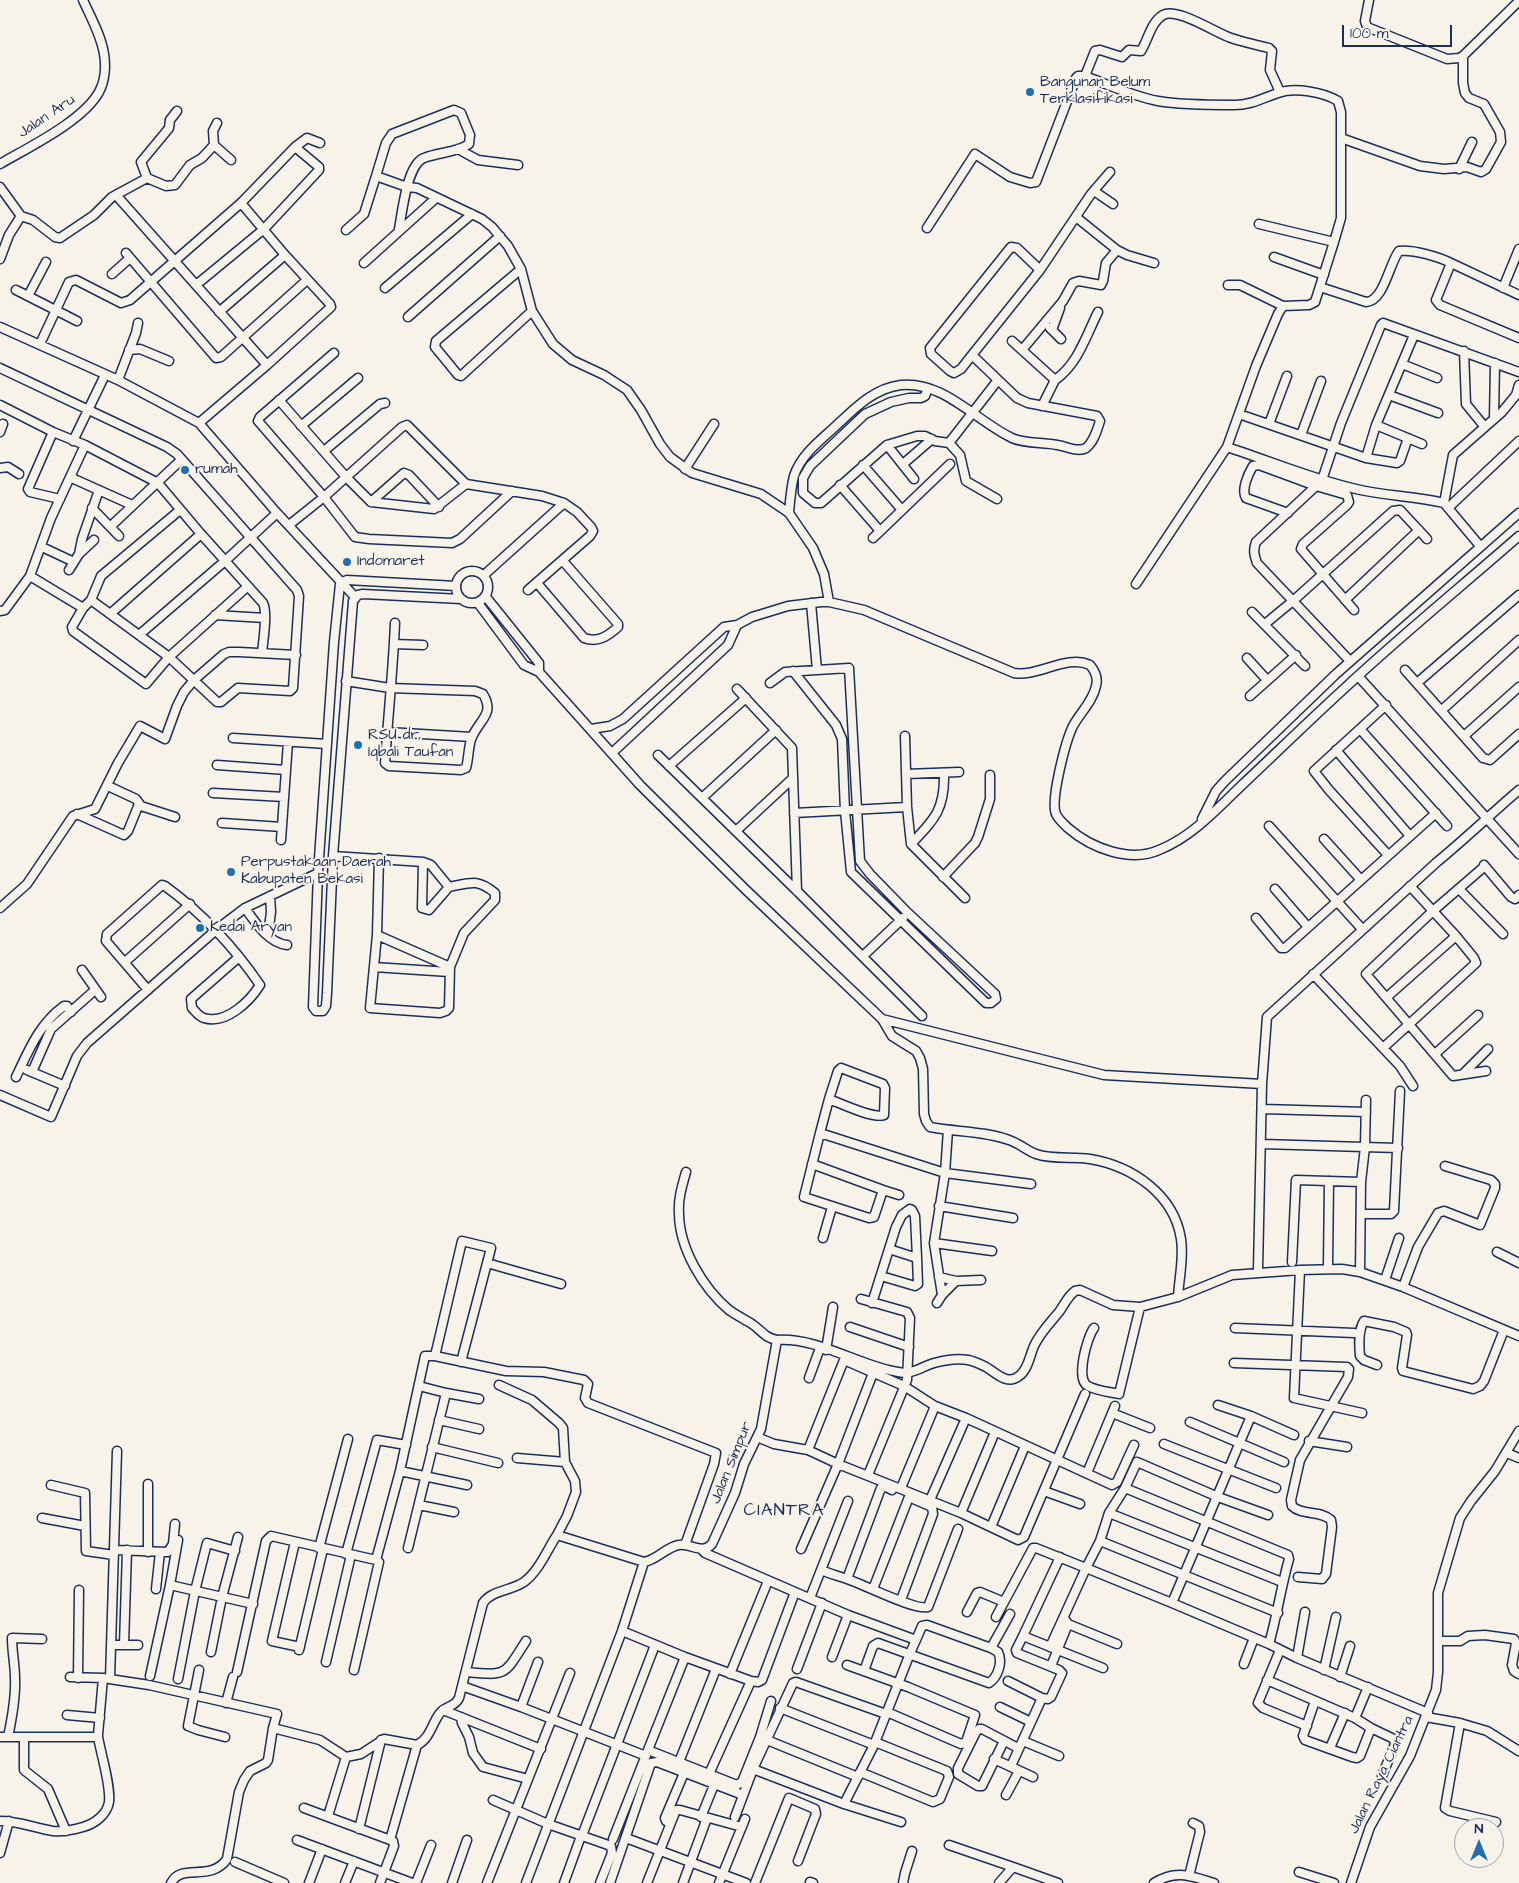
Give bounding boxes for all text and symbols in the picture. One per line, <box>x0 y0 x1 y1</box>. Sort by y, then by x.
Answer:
scale bar <box>1344 15 1454 47</box>
text: 100 m <box>1350 23 1389 44</box>
place label: Bangunan Belum Terklasifikasi <box>1040 74 1150 109</box>
marker: Bangunan Belum Terklasifikasi <box>1024 86 1036 98</box>
street label: Jalan Aru <box>15 91 79 143</box>
place label: rumah <box>195 461 238 479</box>
marker: rumah <box>179 464 191 476</box>
place label: Indomaret <box>357 553 425 571</box>
marker: Indomaret <box>341 556 353 568</box>
place label: RSU dr, Iqbali Taufan <box>368 727 453 762</box>
marker: RSU dr, Iqbali Taufan <box>352 739 364 751</box>
place label: Perpustakaan Daerah Kabupaten Bekasi <box>241 854 391 889</box>
marker: Perpustakaan Daerah Kabupaten Bekasi <box>225 866 237 878</box>
place label: Kedai Aryan <box>210 919 292 937</box>
marker: Kedai Aryan <box>194 922 206 934</box>
street label: Jalan Simpur <box>707 1419 757 1507</box>
district label: CIANTRA <box>743 1500 825 1522</box>
street label: Jalan Raya Ciantra <box>1346 1713 1418 1837</box>
north arrow <box>1454 1818 1504 1868</box>
text: N <box>1475 1819 1483 1839</box>

